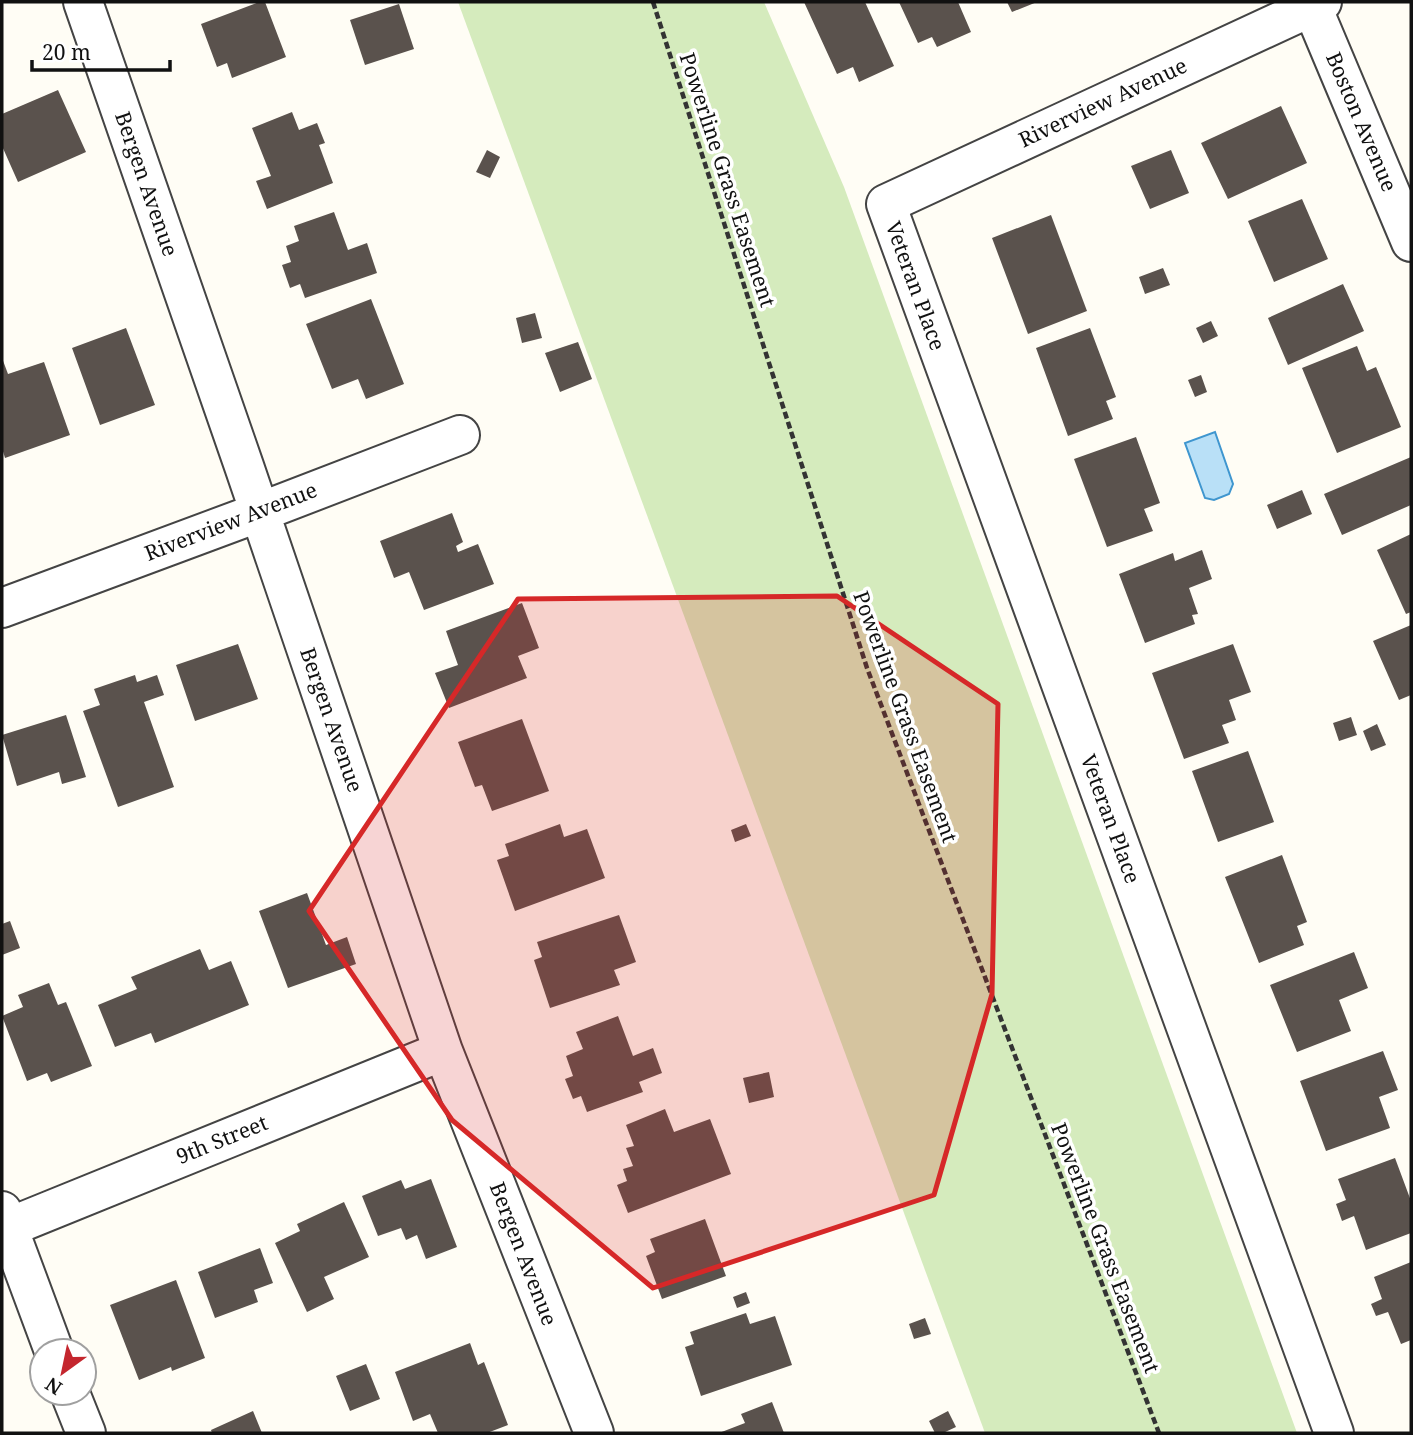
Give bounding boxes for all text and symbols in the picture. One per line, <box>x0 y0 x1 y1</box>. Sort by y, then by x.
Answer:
scale bar <box>32 28 170 72</box>
text: 20 m <box>42 38 91 66</box>
street label: Boston Avenue <box>1320 48 1404 196</box>
street label: Powerline Grass Easement <box>674 49 782 310</box>
street label: Riverview Avenue <box>1014 51 1191 153</box>
street label: Bergen Avenue <box>109 108 185 260</box>
street label: Veteran Place <box>880 217 952 354</box>
street label: Riverview Avenue <box>140 475 321 567</box>
street label: Powerline Grass Easement <box>847 587 965 846</box>
street label: Bergen Avenue <box>294 644 370 796</box>
street label: Veteran Place <box>1075 750 1147 887</box>
street label: 9th Street <box>172 1108 272 1170</box>
street label: Powerline Grass Easement <box>1045 1119 1167 1377</box>
street label: Bergen Avenue <box>484 1178 564 1329</box>
north arrow <box>28 1337 98 1407</box>
text: N <box>40 1371 67 1401</box>

